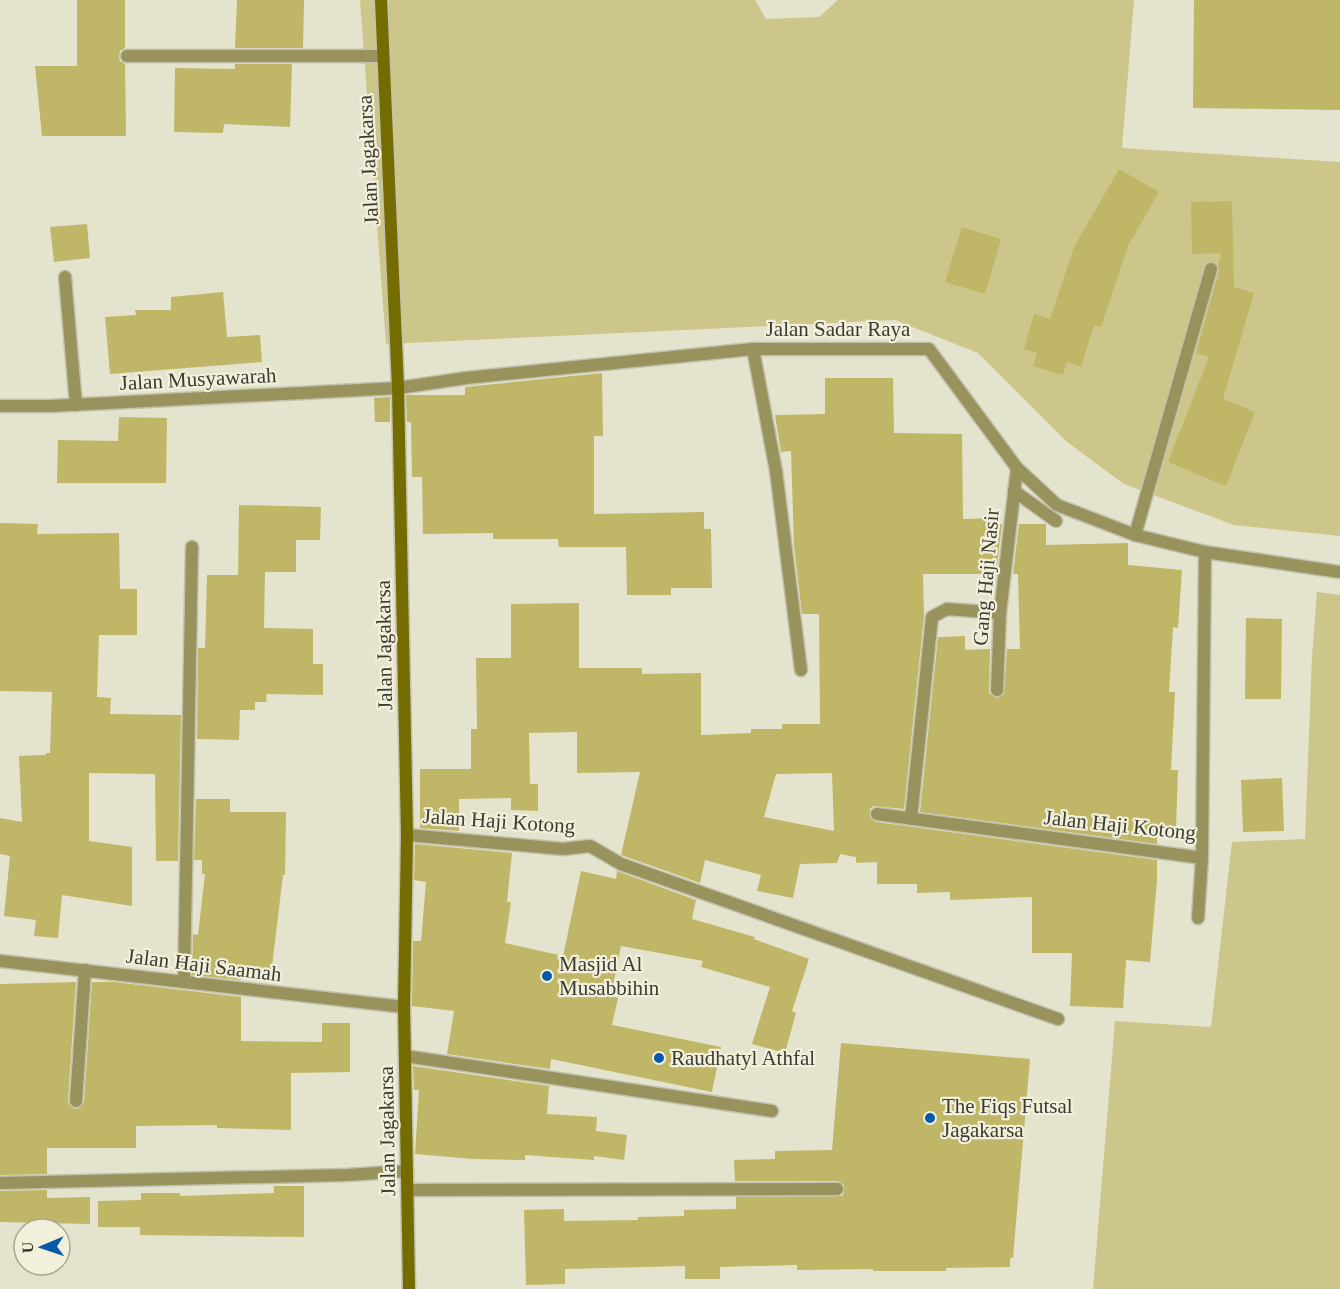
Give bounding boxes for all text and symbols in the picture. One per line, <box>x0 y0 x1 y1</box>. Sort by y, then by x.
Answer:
street label: Jalan Jagakarsa <box>353 94 383 226</box>
street label: Jalan Sadar Raya <box>766 317 911 341</box>
street label: Jalan Musyawarah <box>119 363 277 395</box>
street label: Gang Haji Nasir <box>968 507 1004 647</box>
street label: Jalan Jagakarsa <box>371 579 397 710</box>
street label: Jalan Haji Kotong <box>422 804 577 838</box>
street label: Jalan Haji Kotong <box>1043 805 1198 845</box>
street label: Jalan Haji Saamah <box>125 944 284 986</box>
place label: Masjid Al Musabbihin <box>559 952 660 1000</box>
marker: Masjid Al Musabbihin <box>540 969 554 983</box>
place label: Raudhatyl Athfal <box>671 1046 815 1070</box>
marker: Raudhatyl Athfal <box>652 1051 666 1065</box>
street label: Jalan Jagakarsa <box>374 1065 400 1196</box>
place label: The Fiqs Futsal Jagakarsa <box>942 1094 1073 1142</box>
marker: The Fiqs Futsal Jagakarsa <box>923 1111 937 1125</box>
north arrow <box>12 1217 72 1277</box>
text: U <box>19 1241 36 1254</box>

